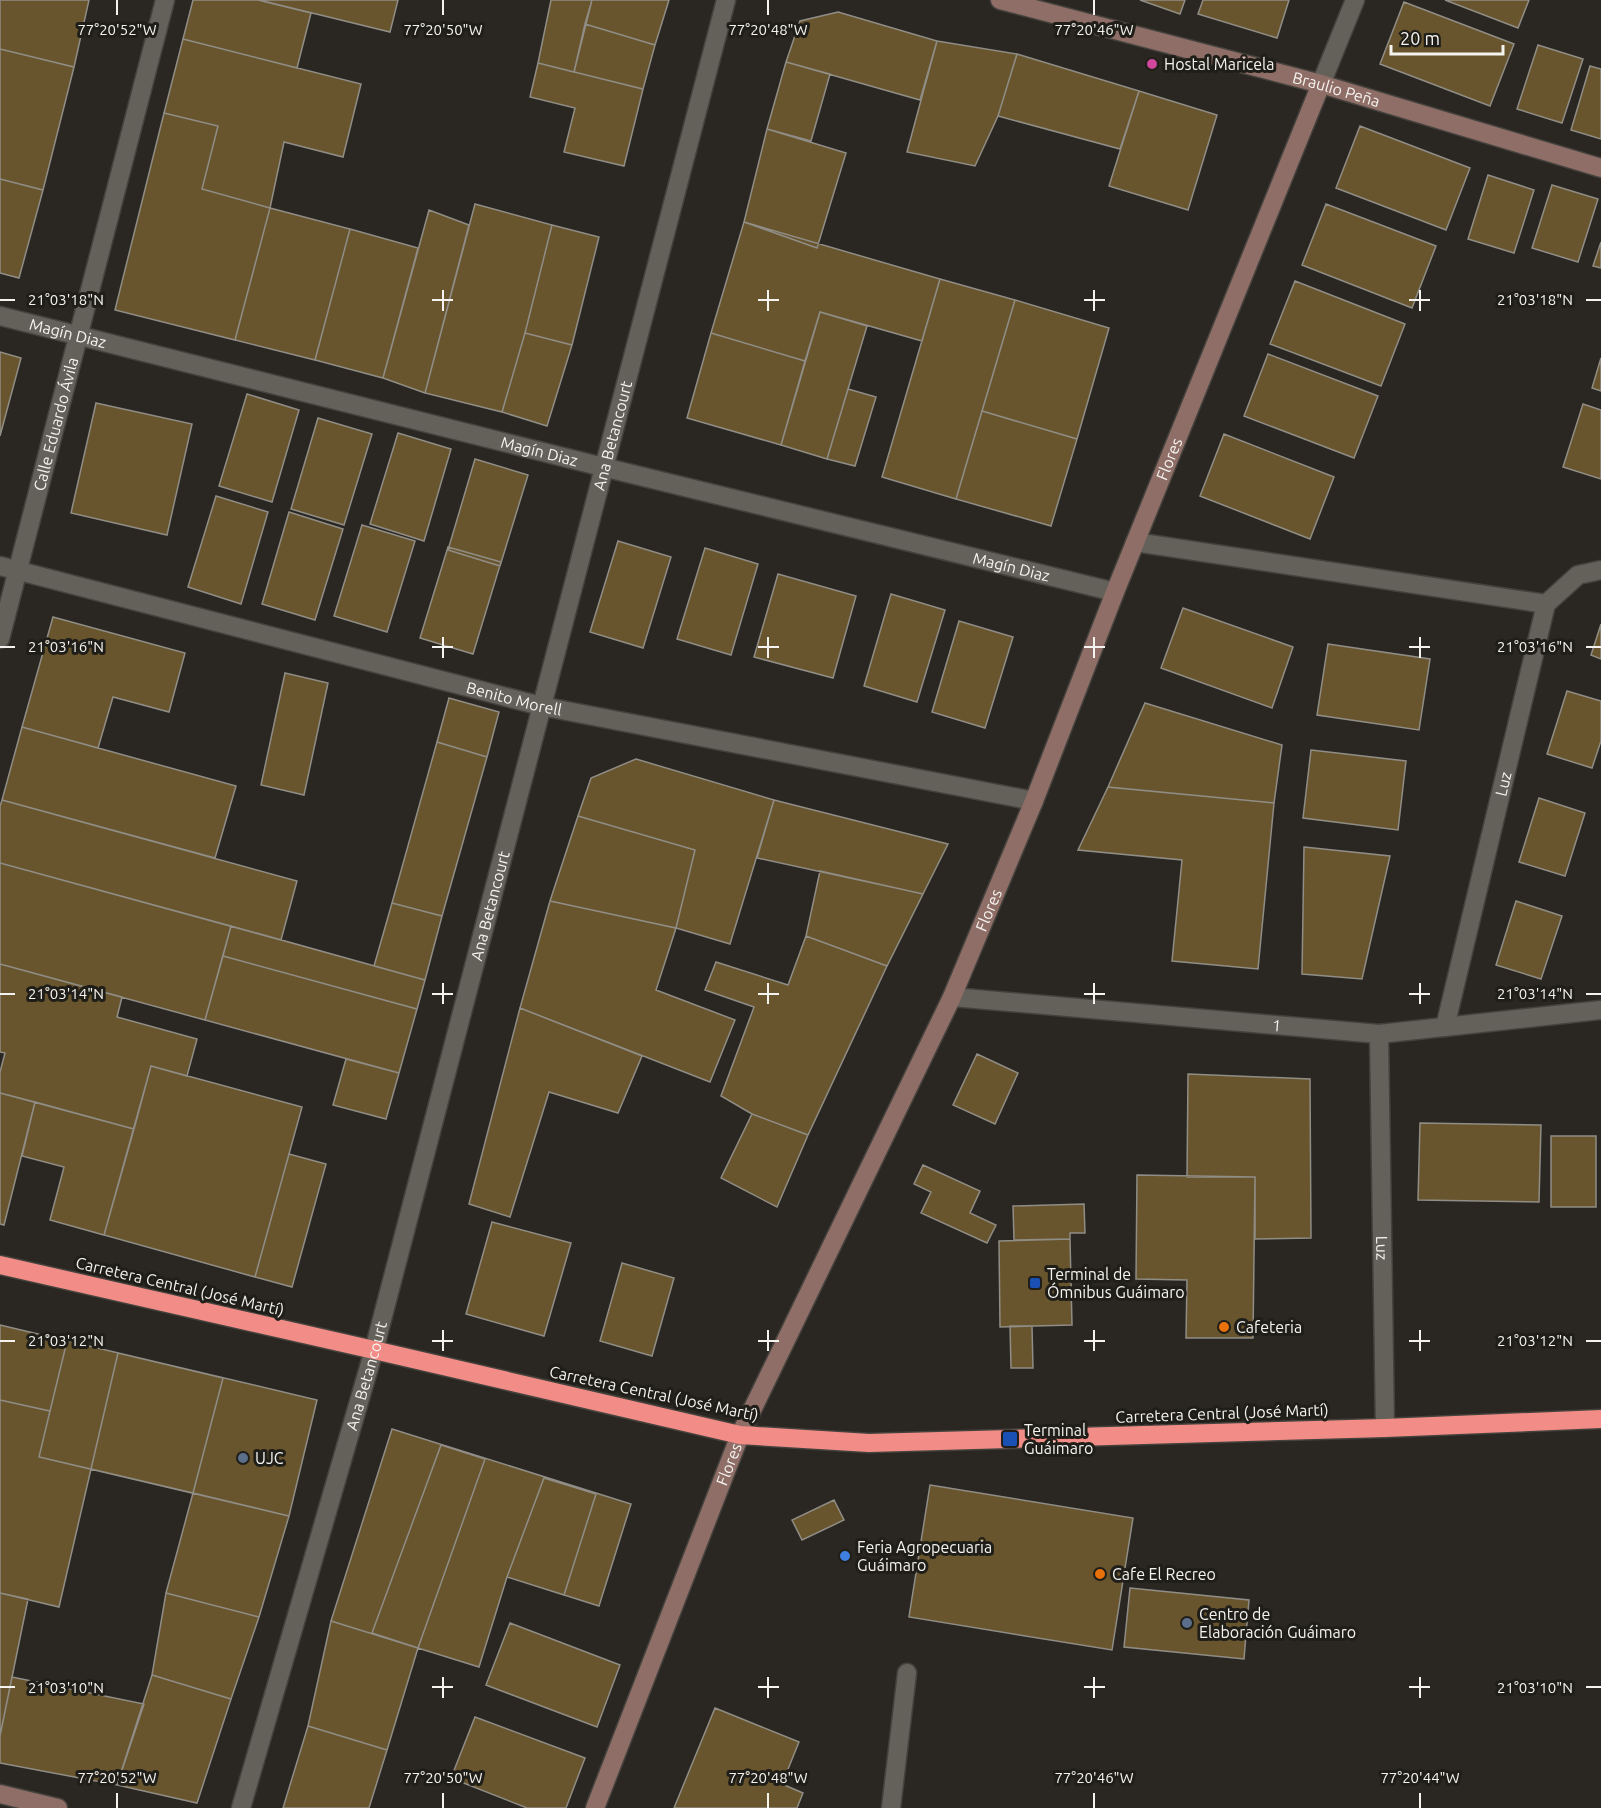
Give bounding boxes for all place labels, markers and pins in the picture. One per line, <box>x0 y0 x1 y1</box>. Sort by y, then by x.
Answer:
place label: Hostal Maricela <box>1164 55 1275 73</box>
marker: Hostal Maricela <box>1145 57 1159 71</box>
place label: Terminal de Ómnibus Guáimaro <box>1047 1265 1185 1301</box>
marker: Terminal de Ómnibus Guáimaro <box>1028 1276 1042 1290</box>
place label: Cafeteria <box>1236 1318 1302 1336</box>
marker: Cafeteria <box>1217 1320 1231 1334</box>
place label: Terminal Guáimaro <box>1024 1421 1093 1457</box>
marker: Terminal Guáimaro <box>1001 1430 1019 1448</box>
place label: UJC <box>255 1449 284 1467</box>
marker: UJC <box>236 1451 250 1465</box>
place label: Feria Agropecuaria Guáimaro <box>857 1538 992 1574</box>
marker: Feria Agropecuaria Guáimaro <box>838 1549 852 1563</box>
place label: Cafe El Recreo <box>1112 1565 1216 1583</box>
marker: Cafe El Recreo <box>1093 1567 1107 1581</box>
place label: Centro de Elaboración Guáimaro <box>1199 1605 1356 1641</box>
marker: Centro de Elaboración Guáimaro <box>1180 1616 1194 1630</box>

